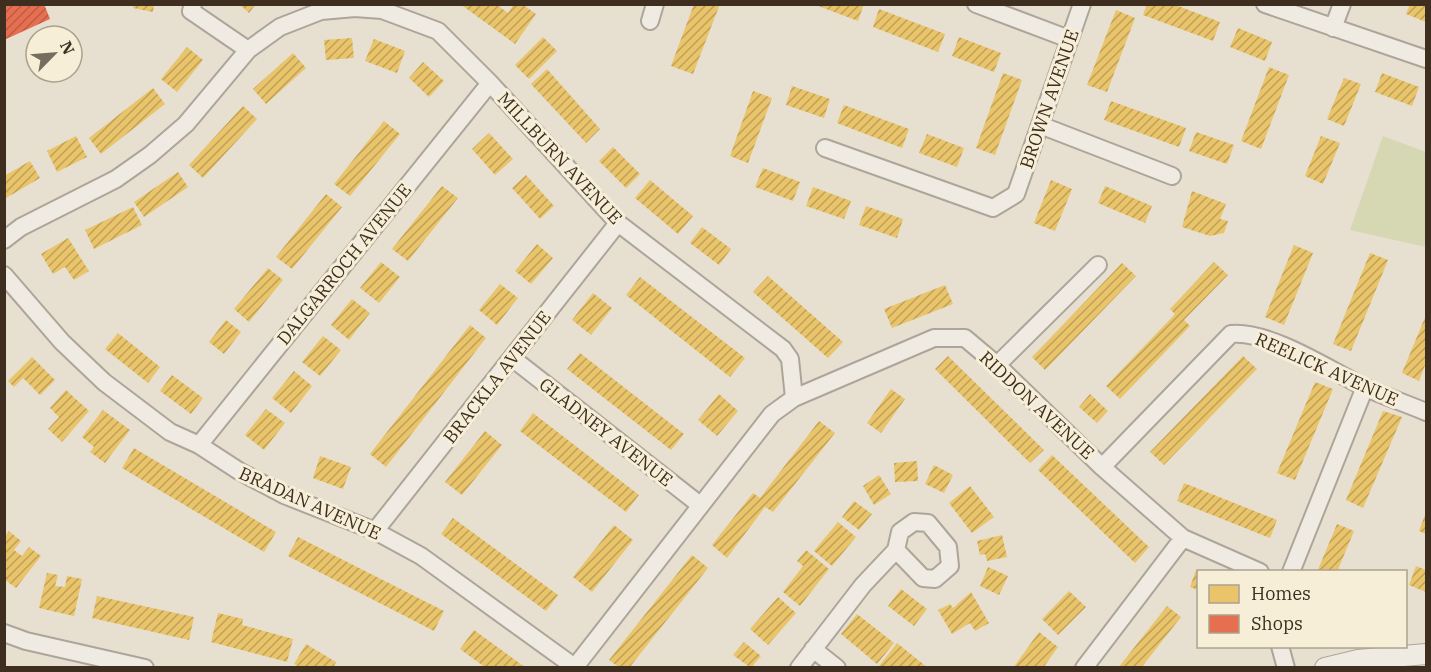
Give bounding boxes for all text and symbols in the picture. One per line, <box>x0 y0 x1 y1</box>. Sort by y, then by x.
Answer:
north arrow <box>24 24 84 84</box>
street label: BROWN AVENUE <box>1014 26 1084 172</box>
text: N <box>56 38 79 58</box>
street label: MILLBURN AVENUE <box>493 87 627 229</box>
street label: DALGARROCH AVENUE <box>272 179 416 349</box>
street label: BRACKLA AVENUE <box>438 306 556 448</box>
street label: REELICK AVENUE <box>1252 327 1402 411</box>
street label: RIDDON AVENUE <box>975 346 1099 464</box>
street label: GLADNEY AVENUE <box>535 373 677 491</box>
street label: BRADAN AVENUE <box>235 461 385 545</box>
legend <box>1197 570 1407 648</box>
text: Homes <box>1251 582 1311 605</box>
text: Shops <box>1251 612 1303 635</box>

